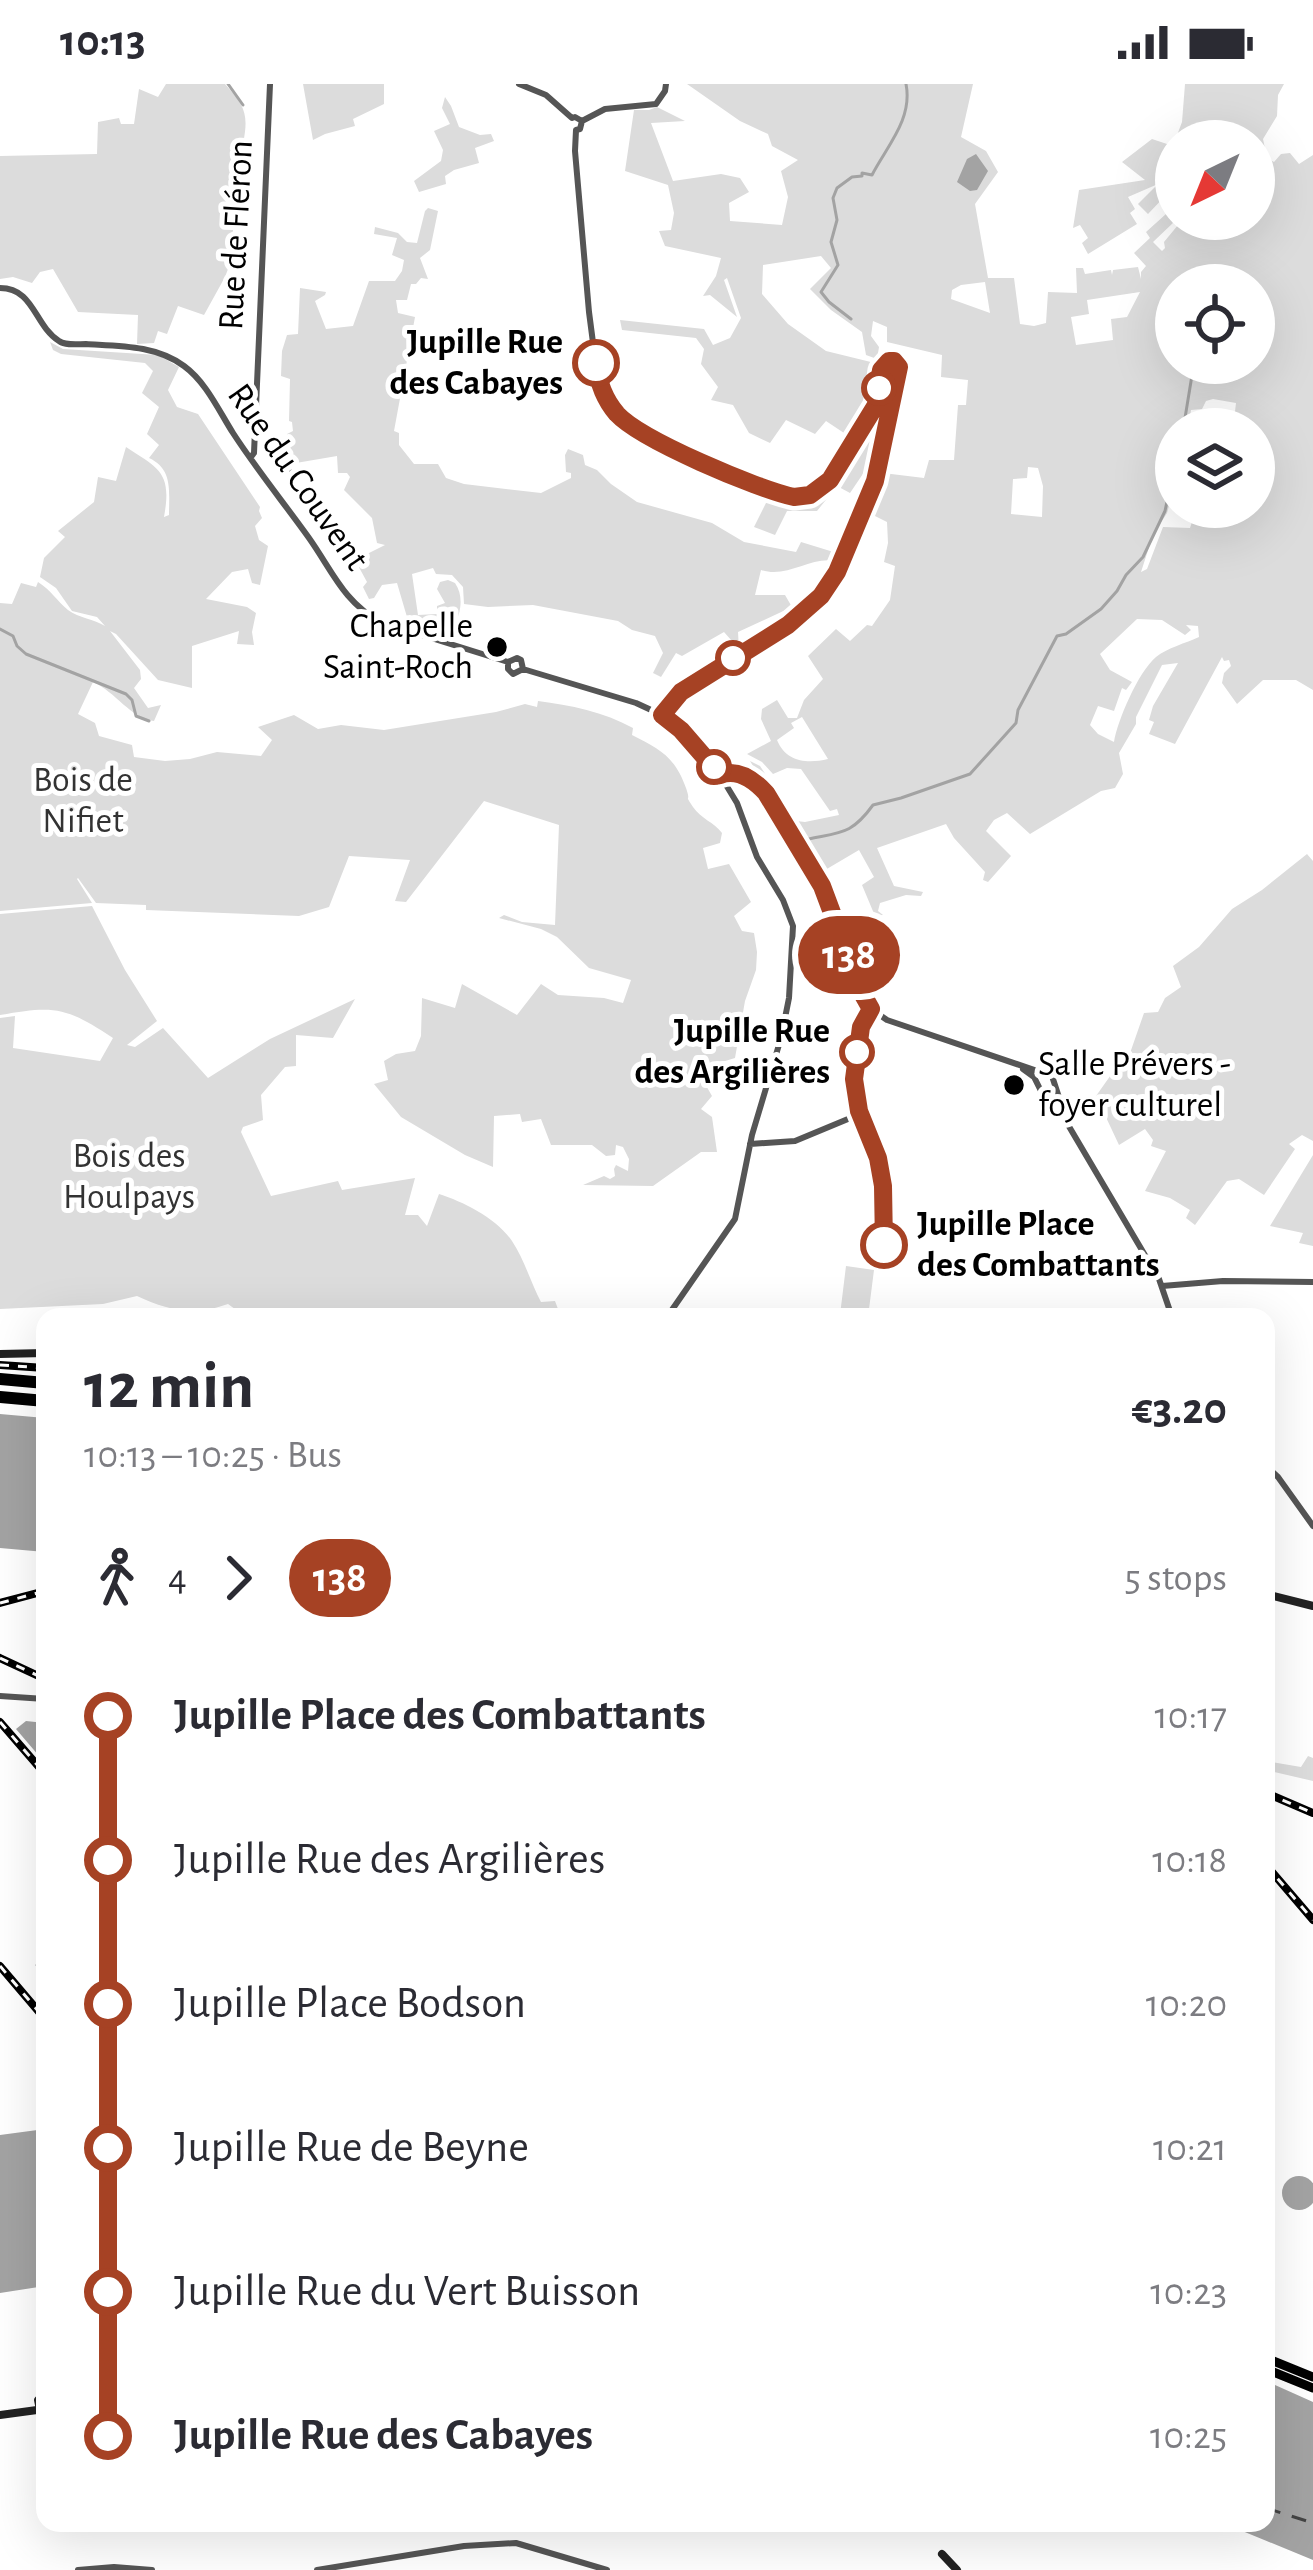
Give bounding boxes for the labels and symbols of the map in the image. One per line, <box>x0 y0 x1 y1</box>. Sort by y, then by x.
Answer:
north arrow <box>1155 120 1275 240</box>
street label: Rue de Fléron <box>213 139 259 331</box>
place label: Jupille Rue des Cabayes <box>390 324 563 401</box>
marker: Jupille Rue des Cabayes <box>574 341 618 385</box>
unlabelled marker <box>863 372 895 404</box>
street label: Rue du Couvent <box>221 377 376 577</box>
place label: Chapelle Saint-Roch <box>323 608 473 685</box>
marker: Chapelle Saint-Roch <box>484 634 510 660</box>
unlabelled marker <box>717 642 749 674</box>
unlabelled marker <box>698 751 730 783</box>
park label: Bois de Nifiet <box>33 762 133 839</box>
line badge: 138 <box>780 916 918 994</box>
place label: Jupille Rue des Argilières <box>634 1013 830 1090</box>
marker: Jupille Rue des Argilières <box>841 1036 873 1068</box>
place label: Salle Prévers - foyer culturel <box>1038 1046 1231 1123</box>
marker: Salle Prévers - foyer culturel <box>1001 1072 1027 1098</box>
park label: Bois des Houlpays <box>63 1138 195 1215</box>
place label: Jupille Place des Combattants <box>917 1206 1159 1283</box>
marker: Jupille Place des Combattants <box>862 1223 906 1267</box>

